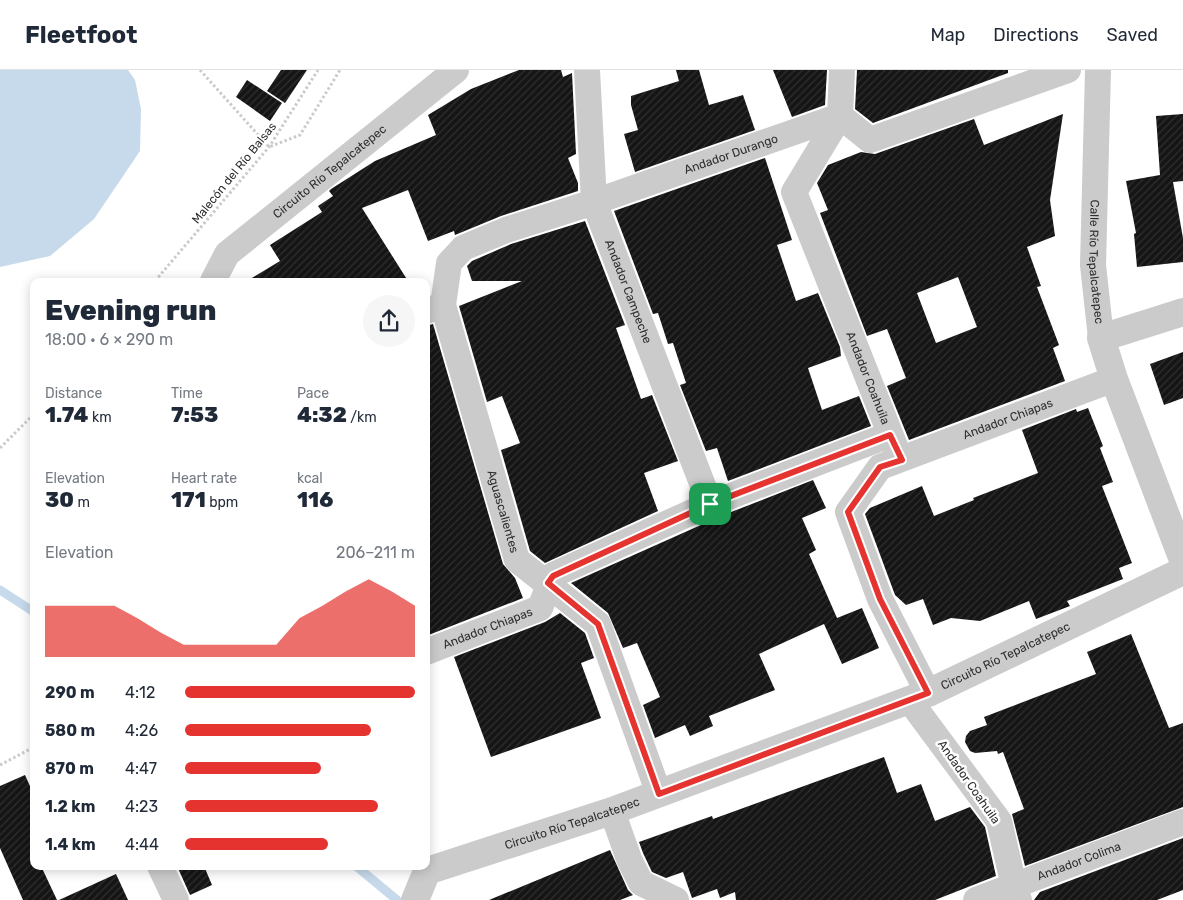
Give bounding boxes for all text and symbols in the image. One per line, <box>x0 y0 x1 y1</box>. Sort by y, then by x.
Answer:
text: Fleetfoot <box>25 21 137 49</box>
text: Map <box>930 24 965 46</box>
text: Directions <box>993 24 1079 46</box>
text: Saved <box>1107 24 1158 46</box>
street label: Malecón del Río Balsas <box>189 120 279 226</box>
street label: Circuito Río Tepalcatepec <box>270 122 389 221</box>
street label: Andador Durango <box>682 131 780 177</box>
street label: Calle Río Tepalcatepec <box>1086 199 1106 325</box>
street label: Andador Campeche <box>602 237 655 346</box>
text: Evening run <box>45 294 216 327</box>
button: share <box>363 295 415 347</box>
street label: Andador Coahuila <box>843 329 893 426</box>
text: 18:00 · 6 × 290 m <box>45 330 173 349</box>
text: Distance <box>45 385 102 402</box>
text: Time <box>171 385 203 402</box>
text: Pace <box>297 385 329 402</box>
street label: Andador Chiapas <box>961 396 1055 442</box>
text: 1.74 <box>45 402 89 427</box>
text: 7:53 <box>171 402 218 427</box>
text: 4:32 <box>297 402 347 427</box>
text: km <box>89 409 112 426</box>
text: /km <box>347 409 377 426</box>
street label: Aguascalientes <box>484 468 522 555</box>
text: Elevation <box>45 470 105 487</box>
text: Heart rate <box>171 470 237 487</box>
text: kcal <box>297 470 323 487</box>
pin <box>689 483 731 525</box>
text: 30 <box>45 487 74 512</box>
text: 171 <box>171 487 206 512</box>
text: 116 <box>297 487 333 512</box>
icon: arrive <box>696 490 724 518</box>
text: m <box>74 494 90 511</box>
text: bpm <box>206 494 238 511</box>
text: Elevation <box>45 543 114 562</box>
text: 206–211 m <box>336 543 415 562</box>
street label: Andador Chiapas <box>441 605 534 652</box>
street label: Circuito Río Tepalcatepec <box>939 619 1073 693</box>
text: 290 m <box>45 683 95 702</box>
text: 4:12 <box>125 683 155 702</box>
text: 580 m <box>45 721 95 740</box>
text: 4:26 <box>125 721 158 740</box>
street label: Andador Coahuila <box>935 738 1003 826</box>
text: 870 m <box>45 759 94 778</box>
text: 4:47 <box>125 759 157 778</box>
street label: Circuito Río Tepalcatepec <box>503 794 642 852</box>
text: 1.2 km <box>45 797 95 816</box>
text: 4:23 <box>125 797 158 816</box>
text: 1.4 km <box>45 835 96 854</box>
text: 4:44 <box>125 835 159 854</box>
street label: Andador Colima <box>1035 839 1123 883</box>

